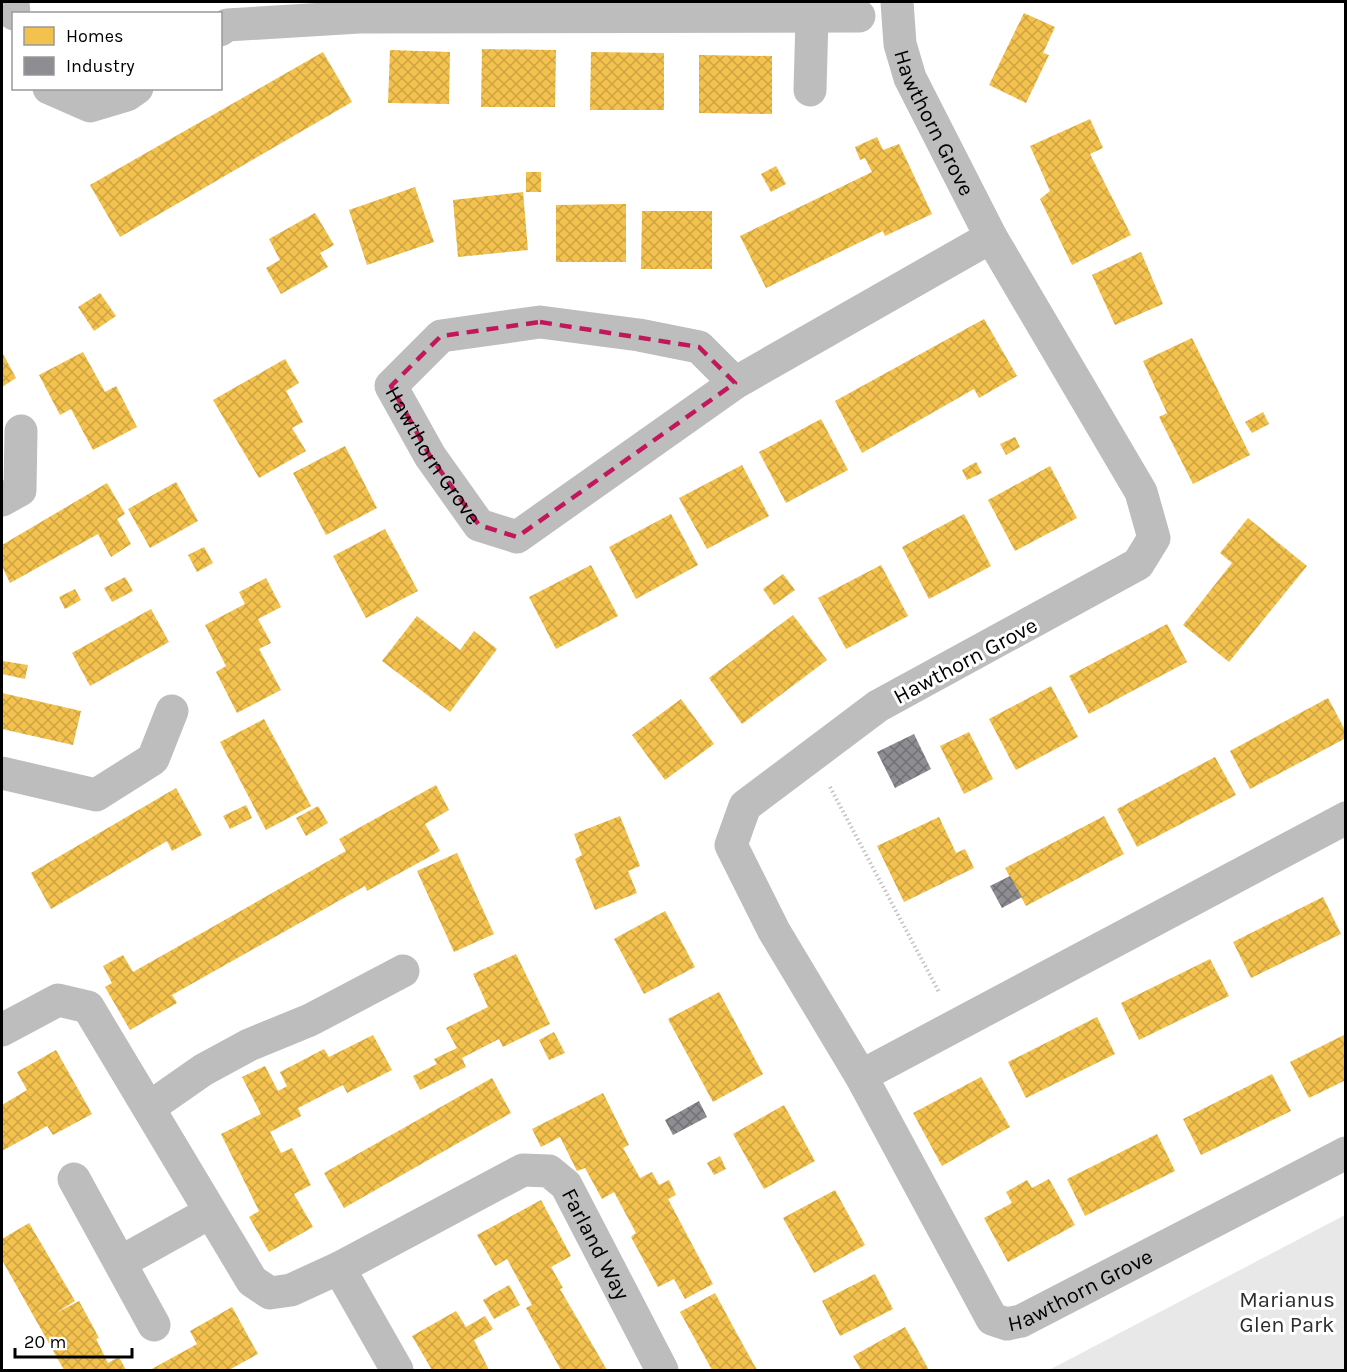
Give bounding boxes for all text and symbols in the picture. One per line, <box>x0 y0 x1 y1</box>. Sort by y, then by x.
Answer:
legend <box>12 12 222 90</box>
text: Homes <box>66 25 123 47</box>
street label: Hawthorn Grove <box>888 47 980 200</box>
text: Industry <box>66 55 135 77</box>
street label: Hawthorn Grove <box>380 382 487 530</box>
street label: Hawthorn Grove <box>889 612 1042 710</box>
street label: Farland Way <box>556 1184 635 1304</box>
street label: Hawthorn Grove <box>1005 1243 1157 1337</box>
park label: Marianus Glen Park <box>1239 1287 1335 1338</box>
scale bar <box>15 1321 132 1359</box>
text: 20 m <box>24 1331 66 1353</box>

